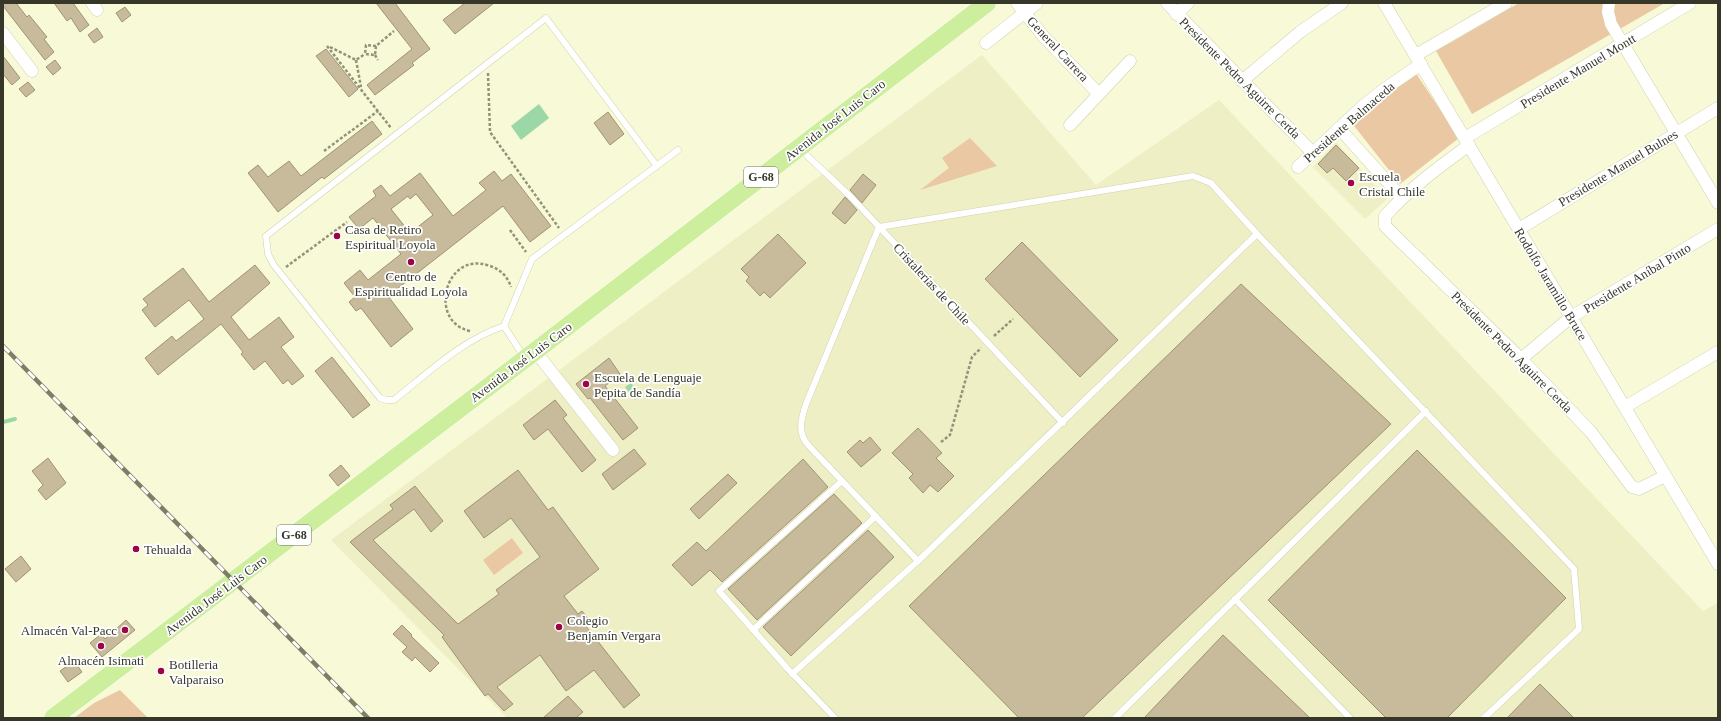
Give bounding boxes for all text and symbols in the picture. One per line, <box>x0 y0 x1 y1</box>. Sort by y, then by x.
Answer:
street label: General Carrera <box>1024 13 1092 85</box>
street label: Presidente Pedro Aguirre Cerda <box>1176 14 1304 142</box>
street label: Presidente Manuel Montt <box>1517 30 1639 111</box>
street label: Avenida José Luis Caro <box>782 76 888 164</box>
street label: Presidente Balmaceda <box>1301 78 1398 165</box>
street label: Presidente Manuel Bulnes <box>1556 126 1680 210</box>
road number: G-68 <box>744 167 778 187</box>
place label: Escuela Cristal Chile <box>1359 169 1425 199</box>
marker: Escuela Cristal Chile <box>1346 178 1356 188</box>
place label: Casa de Retiro Espiritual Loyola <box>345 222 436 252</box>
street label: Rodolfo Jaramillo Bruce <box>1511 225 1591 343</box>
marker: Casa de Retiro Espiritual Loyola <box>332 231 342 241</box>
street label: Cristalerías de Chile <box>890 240 974 328</box>
street label: Presidente Aníbal Pinto <box>1581 240 1693 316</box>
marker: Centro de Espiritualidad Loyola <box>406 257 416 267</box>
place label: Centro de Espiritualidad Loyola <box>354 269 468 299</box>
street label: Presidente Pedro Aguirre Cerda <box>1448 288 1576 416</box>
street label: Avenida José Luis Caro <box>467 319 575 405</box>
place label: Escuela de Lenguaje Pepita de Sandía <box>594 370 702 400</box>
marker: Escuela de Lenguaje Pepita de Sandía <box>581 379 591 389</box>
road number: G-68 <box>277 525 311 545</box>
place label: Tehualda <box>144 542 192 557</box>
marker: Tehualda <box>131 544 141 554</box>
street label: Avenida José Luis Caro <box>162 552 270 638</box>
place label: Colegio Benjamín Vergara <box>567 613 661 643</box>
marker: Colegio Benjamín Vergara <box>554 622 564 632</box>
place label: Almacén Val-Pacc <box>21 623 117 638</box>
marker: Almacén Val-Pacc <box>120 625 130 635</box>
marker: Almacén Isimati <box>96 641 106 651</box>
place label: Almacén Isimati <box>58 653 145 668</box>
place label: Botilleria Valparaiso <box>169 657 224 687</box>
marker: Botilleria Valparaiso <box>156 666 166 676</box>

